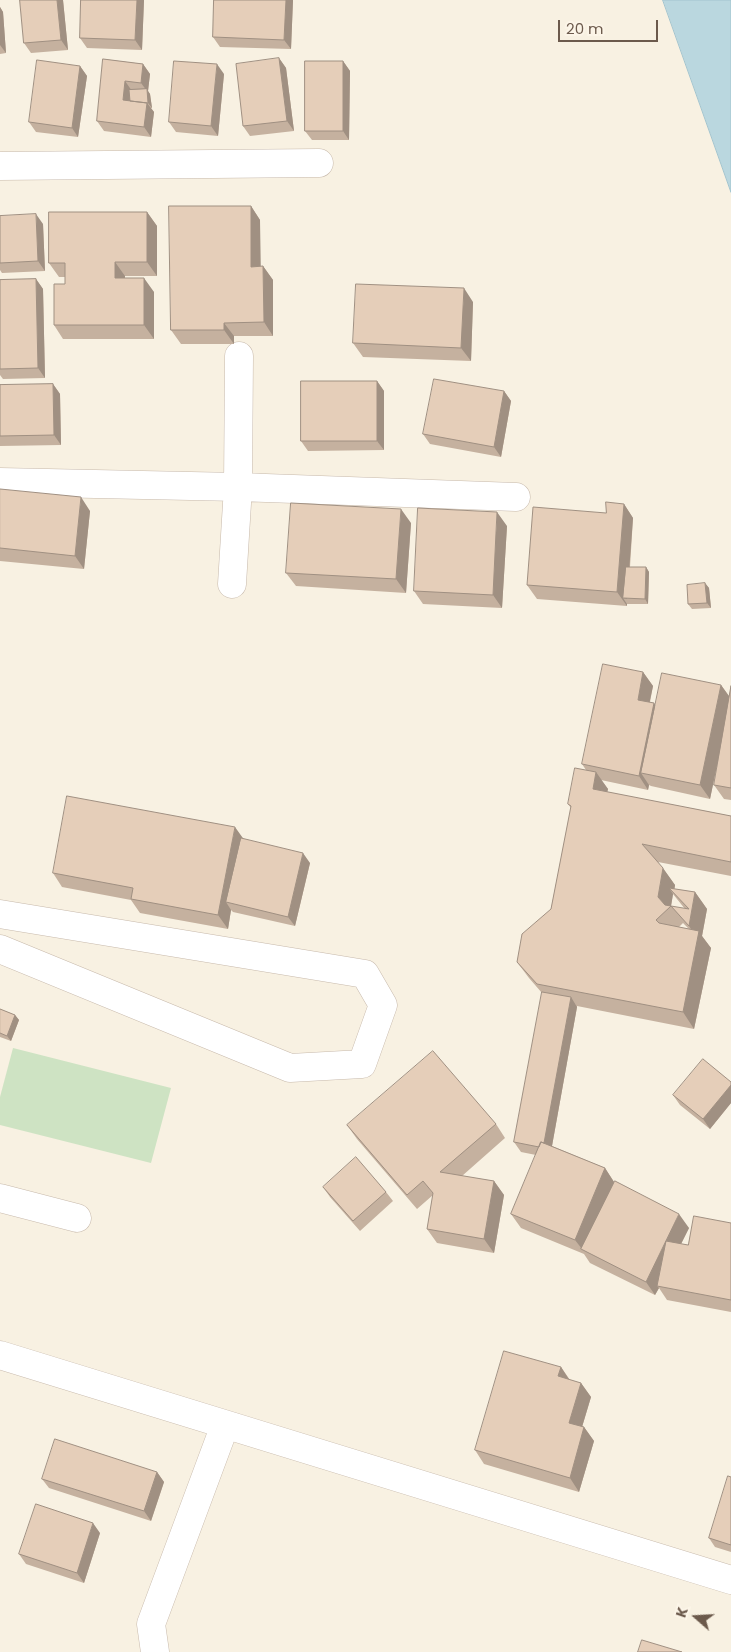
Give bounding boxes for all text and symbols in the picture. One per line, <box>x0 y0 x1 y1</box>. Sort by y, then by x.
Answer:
scale bar <box>561 10 661 42</box>
text: 20 m <box>566 18 604 39</box>
north arrow <box>671 1592 721 1642</box>
text: K <box>671 1604 693 1620</box>

